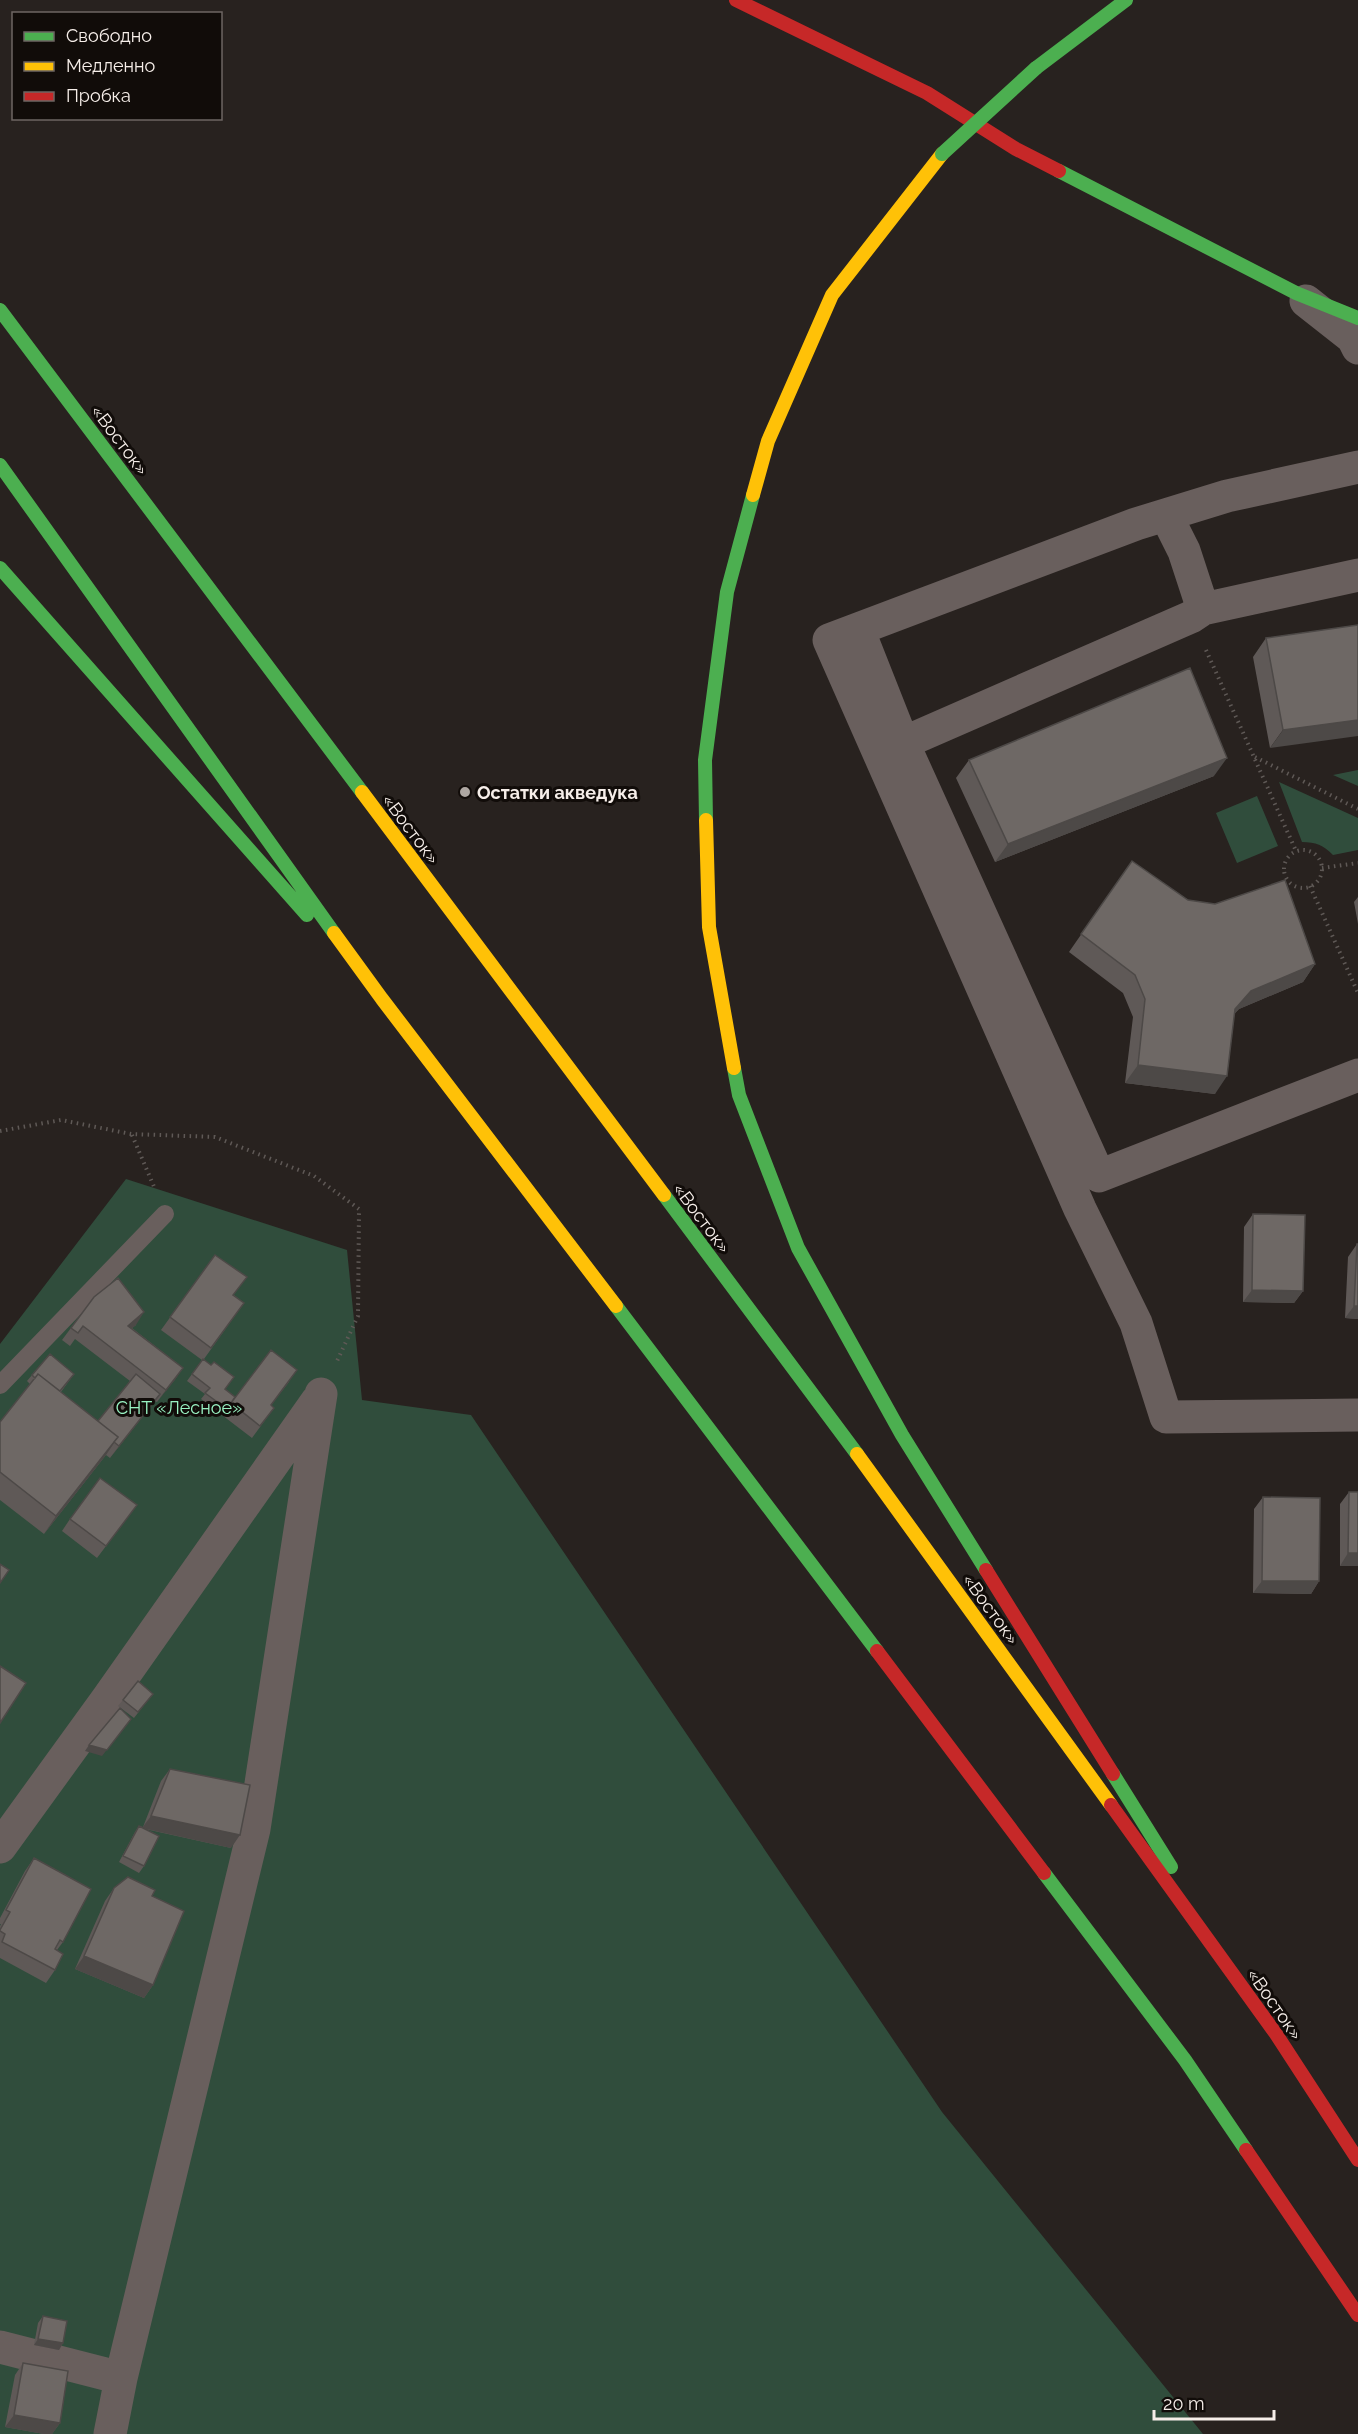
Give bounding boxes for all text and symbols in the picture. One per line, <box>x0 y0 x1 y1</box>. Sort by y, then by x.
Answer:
legend <box>12 12 222 120</box>
text: Свободно <box>66 25 152 46</box>
text: Медленно <box>66 55 155 76</box>
text: Пробка <box>66 85 131 106</box>
street label: «Восток» <box>87 401 153 479</box>
place label: Остатки акведука <box>477 782 638 803</box>
marker: Остатки акведука <box>458 785 472 799</box>
street label: «Восток» <box>378 790 444 868</box>
street label: «Восток» <box>669 1179 735 1257</box>
park label: СНТ «Лесное» <box>116 1397 242 1418</box>
street label: «Восток» <box>958 1570 1024 1648</box>
street label: «Восток» <box>1243 1964 1307 2044</box>
scale bar <box>1154 2383 1274 2421</box>
text: 20 m <box>1163 2393 1205 2414</box>

